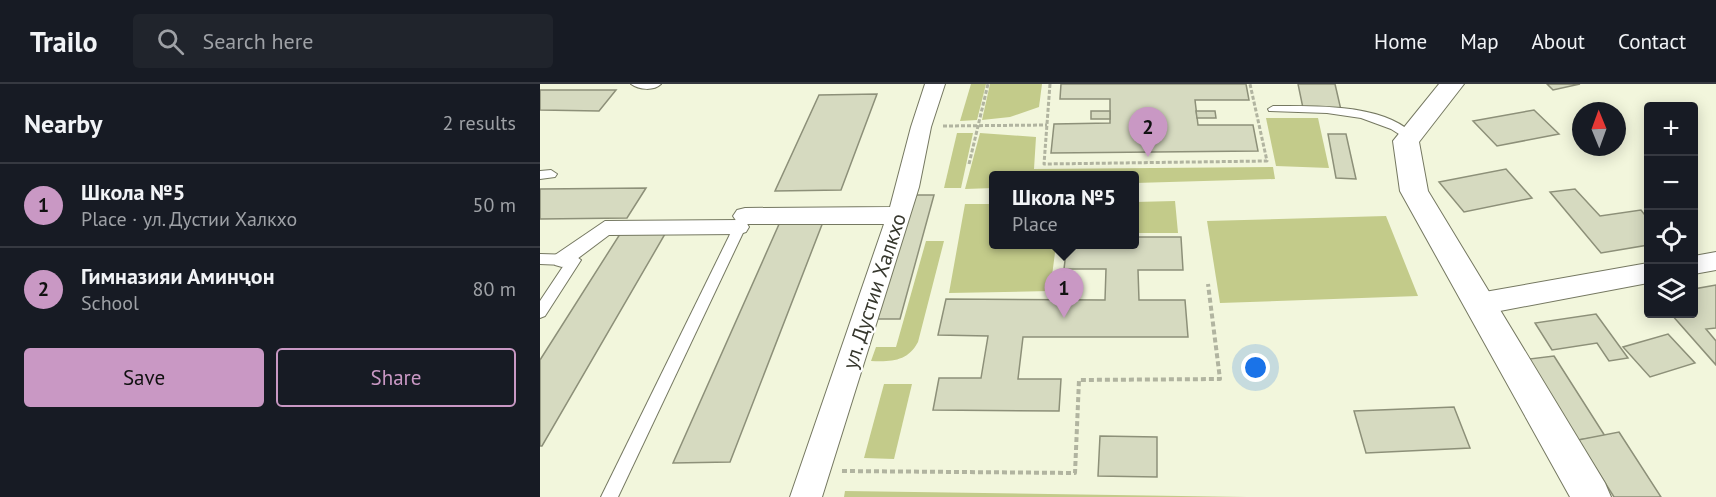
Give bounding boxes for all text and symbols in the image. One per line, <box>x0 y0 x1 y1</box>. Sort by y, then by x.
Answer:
search box <box>133 14 553 68</box>
text: Trailo <box>30 23 97 60</box>
icon: search <box>154 25 187 58</box>
text: Search here <box>202 27 313 55</box>
text: Home <box>1374 28 1427 55</box>
text: Map <box>1460 28 1499 55</box>
text: About <box>1532 28 1585 55</box>
text: Contact <box>1618 28 1686 55</box>
north arrow <box>1572 102 1626 156</box>
map controls <box>1644 102 1698 318</box>
button: + <box>1644 102 1698 156</box>
text: Nearby <box>24 107 102 140</box>
pin: 2 <box>1128 107 1168 157</box>
text: 2 results <box>443 110 516 136</box>
button: − <box>1644 156 1698 210</box>
popup <box>989 171 1139 249</box>
text: Школа №5 <box>81 178 185 206</box>
text: Школа №5 <box>1012 183 1116 211</box>
text: 1 <box>38 192 49 218</box>
text: 50 m <box>473 192 516 218</box>
text: Place · ул. Дустии Халкхо <box>81 206 297 232</box>
street label: ул. Дустии Халкхо <box>836 210 912 372</box>
button: locate <box>1644 210 1698 264</box>
text: Place <box>1012 211 1058 237</box>
text: Гимназияи Аминҷон <box>81 262 274 290</box>
button: layers <box>1644 264 1698 318</box>
pin: 1 <box>1044 268 1084 318</box>
text: 2 <box>38 276 49 302</box>
text: 80 m <box>473 276 516 302</box>
text: School <box>81 290 139 316</box>
button: Save <box>24 348 264 407</box>
button: Share <box>276 348 516 407</box>
your location <box>1241 353 1270 382</box>

